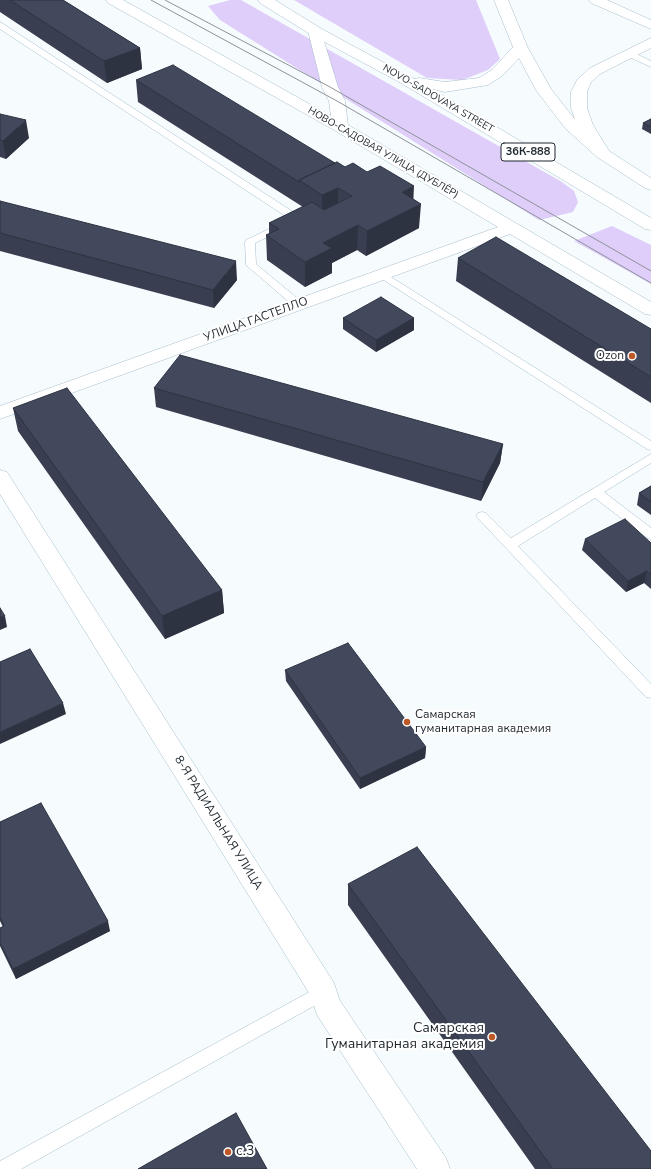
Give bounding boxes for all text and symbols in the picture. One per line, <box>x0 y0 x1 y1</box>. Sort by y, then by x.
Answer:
street label: NOVO-SADOVAYA STREET <box>380 62 496 136</box>
street label: НОВО-САДОВАЯ УЛИЦА (ДУБЛЁР) <box>306 105 460 201</box>
road number: 36К-888 <box>501 143 555 161</box>
street label: УЛИЦА ГАСТЕЛЛО <box>202 294 310 346</box>
place label: Ozon <box>596 349 624 363</box>
marker: Ozon <box>627 351 637 361</box>
place label: Самарская гуманитарная академия <box>415 708 551 736</box>
marker: Самарская гуманитарная академия <box>402 717 412 727</box>
street label: 8-Я РАДИАЛЬНАЯ УЛИЦА <box>171 753 265 893</box>
place label: Самарская Гуманитарная академия <box>325 1021 484 1054</box>
marker: Самарская Гуманитарная академия <box>487 1032 497 1042</box>
place label: с.3 <box>236 1144 254 1160</box>
marker: с.3 <box>223 1147 233 1157</box>

